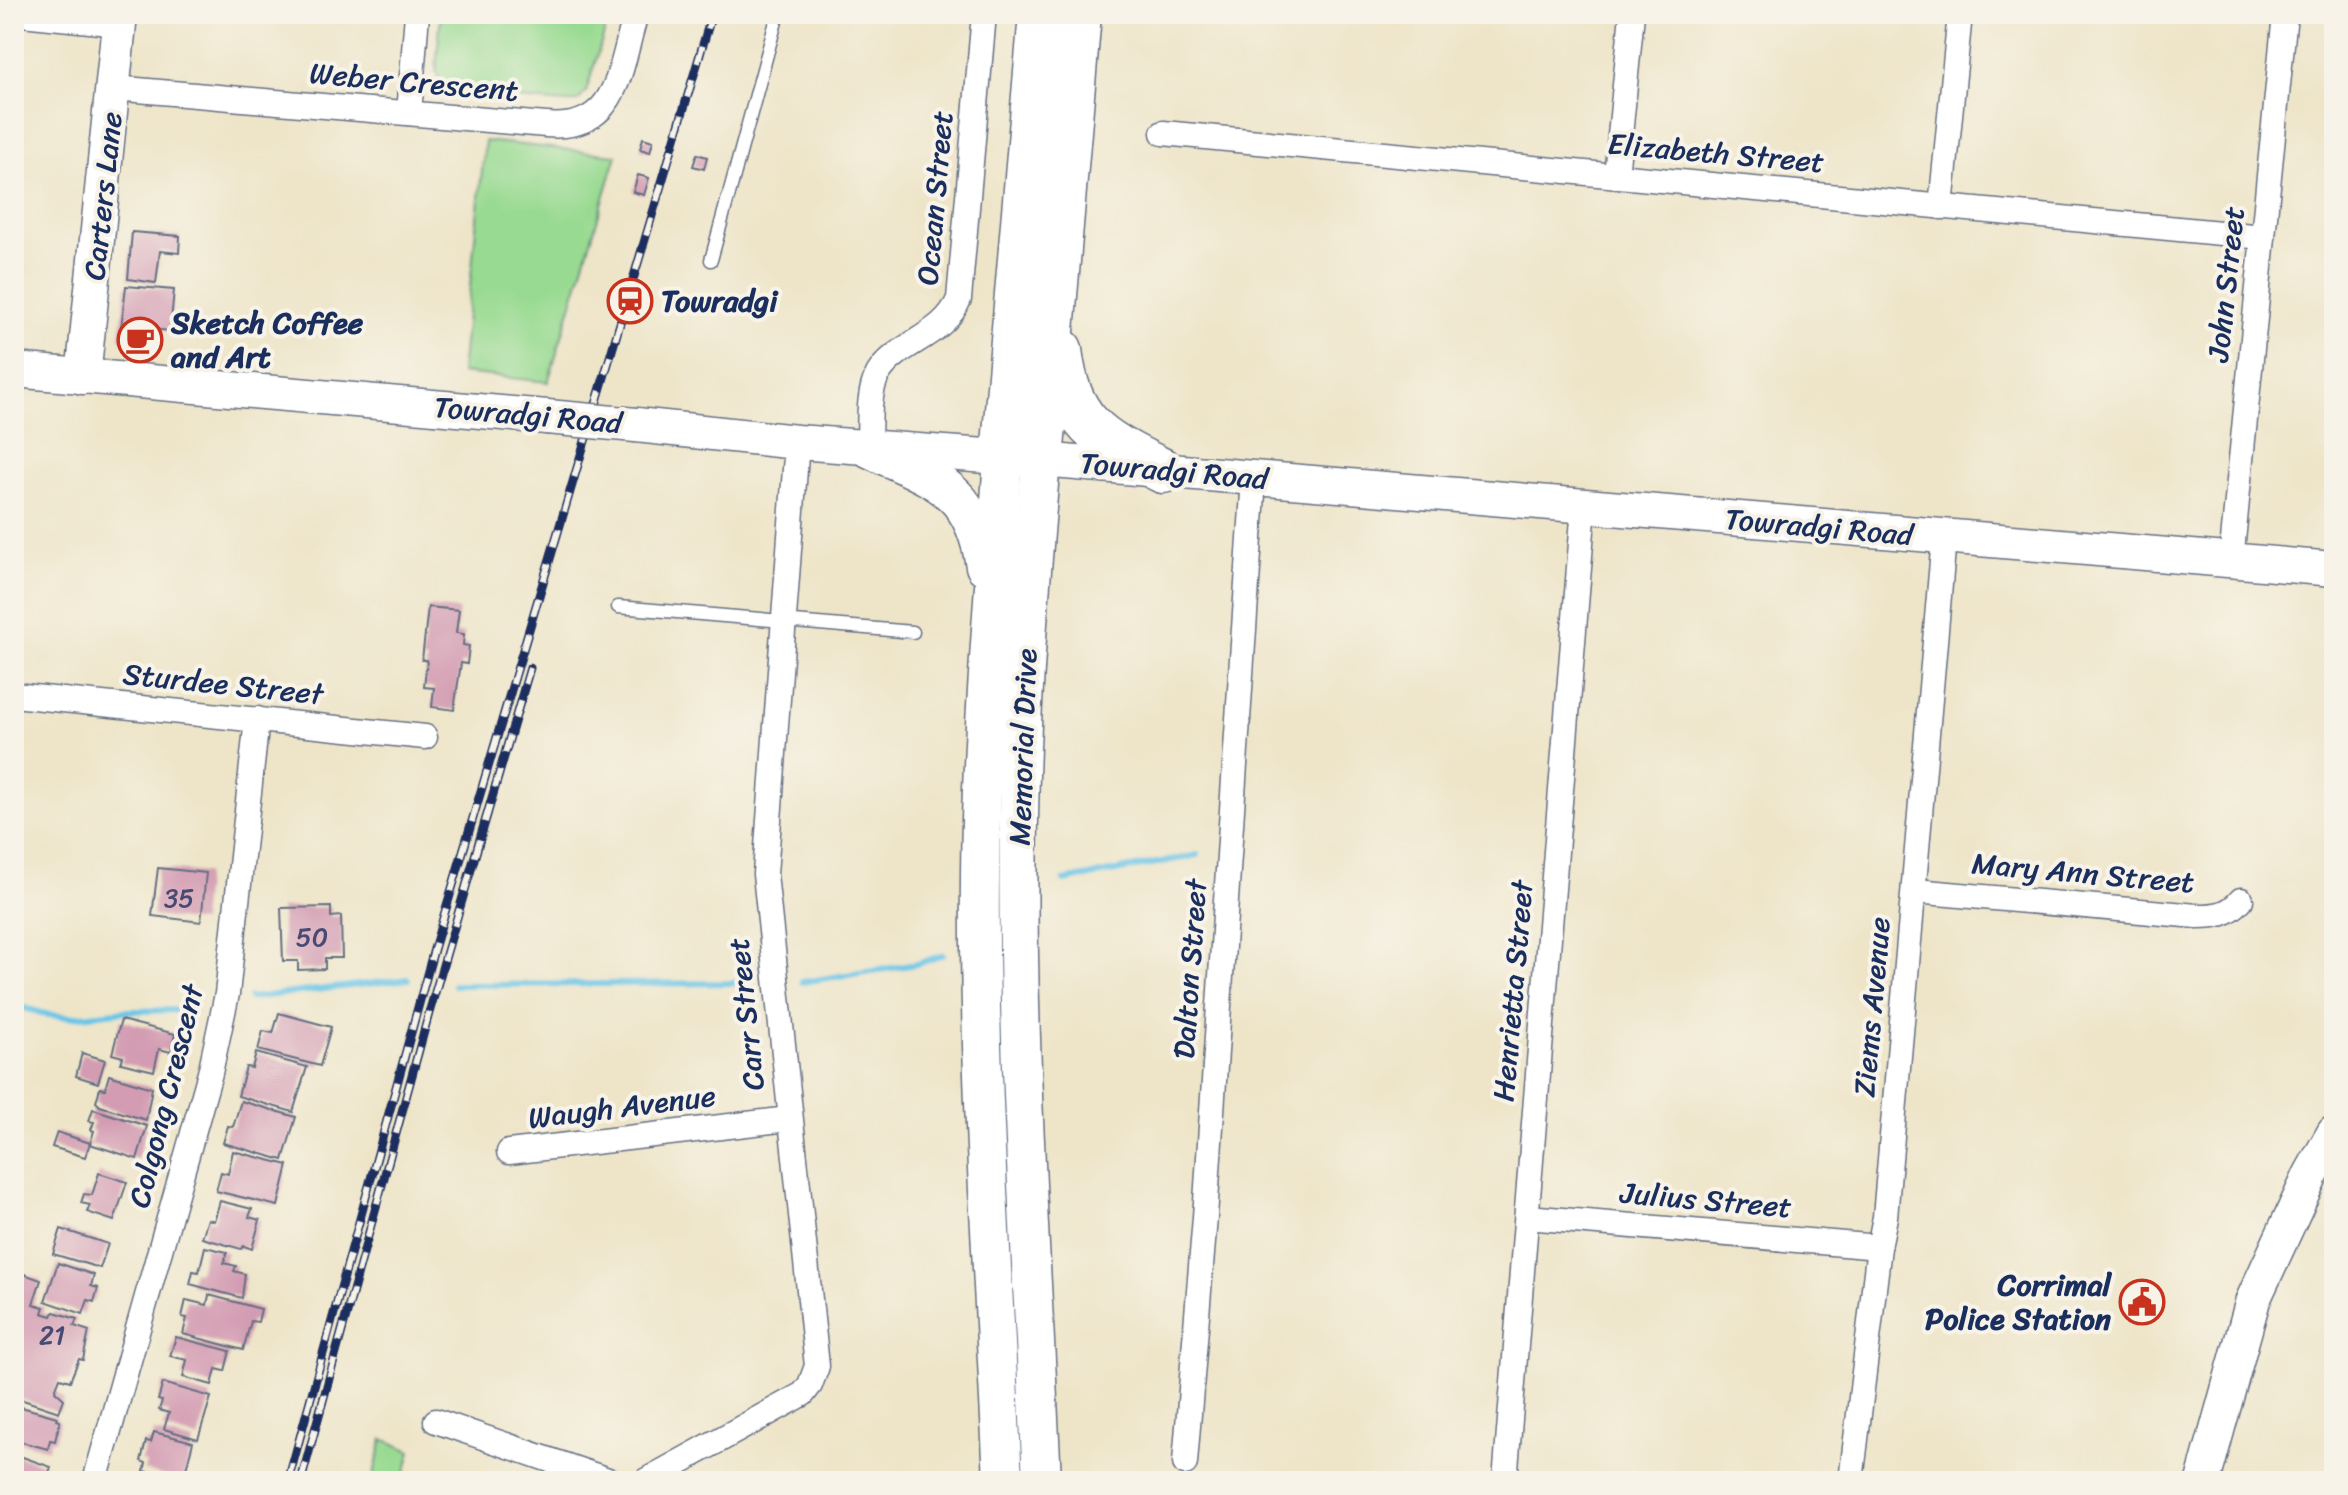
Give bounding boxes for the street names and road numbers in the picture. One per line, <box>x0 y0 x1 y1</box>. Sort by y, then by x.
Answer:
street label: Weber Crescent <box>307 46 521 118</box>
street label: Ocean Street <box>900 108 970 288</box>
street label: Carters Lane <box>67 109 139 283</box>
street label: Elizabeth Street <box>1606 117 1826 189</box>
street label: John Street <box>2191 204 2261 365</box>
street label: Towradgi Road <box>432 380 627 450</box>
street label: Towradgi Road <box>1078 436 1273 506</box>
street label: Towradgi Road <box>1723 492 1918 562</box>
street label: Sturdee Street <box>120 647 328 722</box>
street label: Memorial Drive <box>993 648 1053 846</box>
street label: Mary Ann Street <box>1969 836 2197 910</box>
street label: Dalton Street <box>1157 875 1223 1061</box>
street label: Henrietta Street <box>1476 876 1550 1104</box>
street label: Ziems Avenue <box>1837 915 1907 1099</box>
street label: Carr Street <box>711 935 781 1093</box>
street label: Colgong Crescent <box>112 977 220 1213</box>
street label: Waugh Avenue <box>525 1069 719 1145</box>
street label: Julius Street <box>1617 1166 1794 1234</box>

